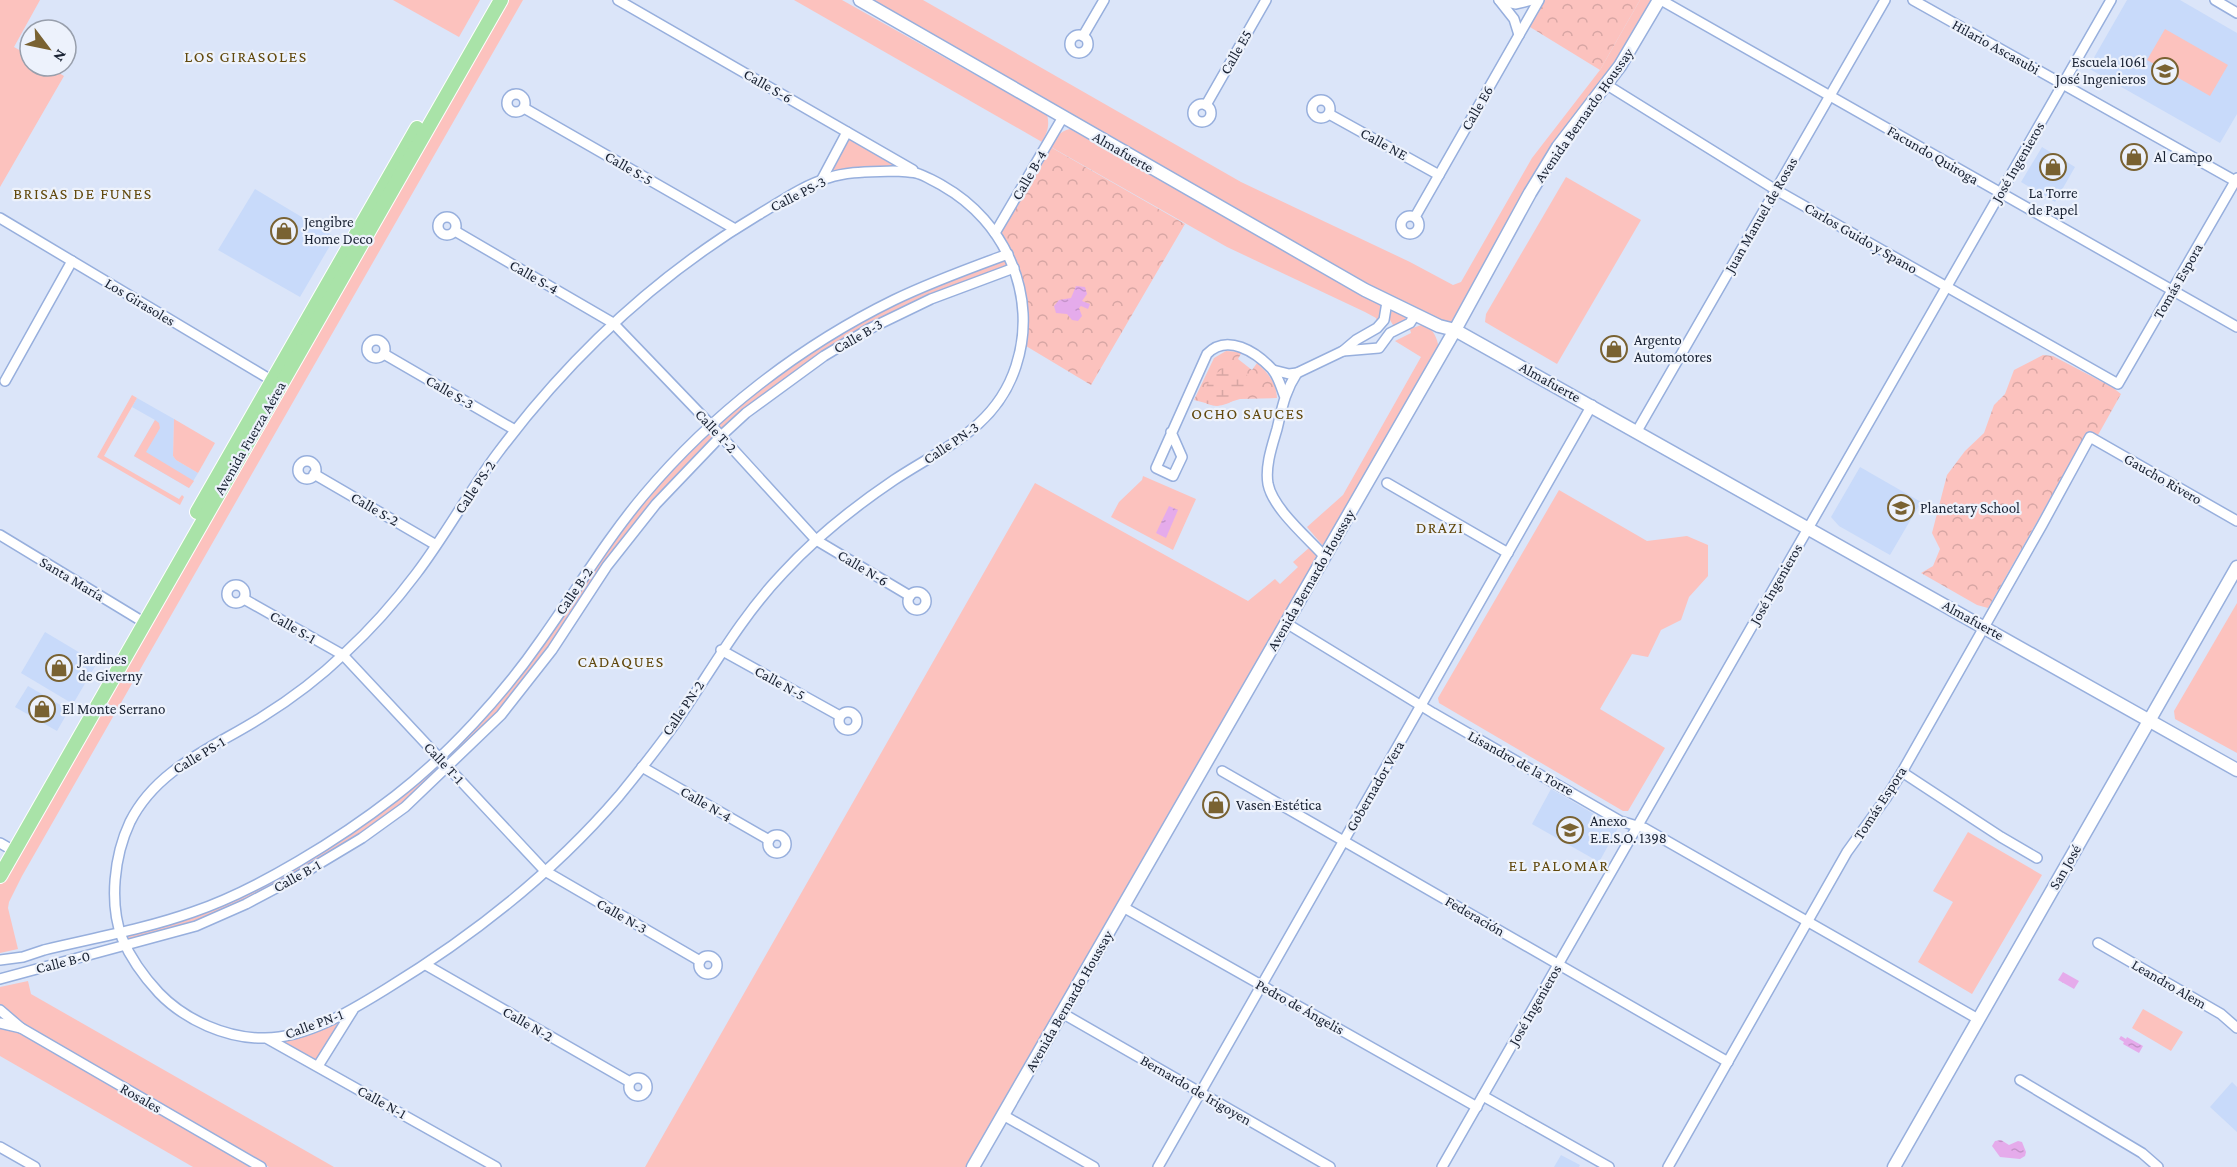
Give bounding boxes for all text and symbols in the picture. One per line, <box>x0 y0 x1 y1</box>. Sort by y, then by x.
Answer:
street label: Hilario Ascasubi <box>1950 16 2042 78</box>
north arrow <box>18 18 78 78</box>
street label: Calle E5 <box>1217 27 1255 77</box>
street label: Avenida Bernardo Houssay <box>1531 45 1637 186</box>
text: N <box>50 47 70 65</box>
district label: LOS GIRASOLES <box>184 48 308 65</box>
place label: Escuela 1061 José Ingenieros <box>2054 54 2146 88</box>
school or university icon: Escuela 1061 José Ingenieros <box>2150 56 2180 86</box>
street label: Calle S-6 <box>741 66 795 106</box>
street label: Calle E6 <box>1458 83 1496 133</box>
street label: José Ingenieros <box>1987 119 2048 207</box>
street label: Facundo Quiroga <box>1884 122 1982 189</box>
street label: Calle NE <box>1358 125 1410 163</box>
street label: Almafuerte <box>1090 128 1156 176</box>
shop icon: Al Campo <box>2119 142 2149 172</box>
street label: Calle B-4 <box>1008 147 1050 203</box>
street label: Calle S-5 <box>602 148 656 188</box>
place label: Al Campo <box>2154 149 2212 166</box>
shop icon: La Torre de Papel <box>2038 152 2068 182</box>
street label: Juan Manuel de Rosas <box>1720 154 1802 278</box>
street label: Calle PS-3 <box>768 173 828 215</box>
district label: BRISAS DE FUNES <box>13 185 153 202</box>
place label: La Torre de Papel <box>2028 185 2078 219</box>
street label: Carlos Guido y Spano <box>1801 199 1920 278</box>
place label: Jengibre Home Deco <box>302 214 373 247</box>
shop icon: Jengibre Home Deco <box>269 216 299 246</box>
street label: Tomás Espora <box>2150 241 2207 322</box>
street label: Calle S-4 <box>507 257 561 297</box>
street label: Los Girasoles <box>102 275 178 329</box>
street label: Calle B-3 <box>831 316 885 356</box>
place label: Argento Automotores <box>1634 332 1712 365</box>
shop icon: Argento Automotores <box>1599 334 1629 364</box>
street label: Almafuerte <box>1517 359 1584 405</box>
street label: Calle S-3 <box>423 372 477 412</box>
street label: Avenida Fuerza Aérea <box>211 379 289 497</box>
district label: OCHO SAUCES <box>1191 405 1305 422</box>
street label: Calle T-2 <box>692 406 740 456</box>
street label: Calle PN-3 <box>921 419 981 467</box>
street label: Gaucho Rivero <box>2121 450 2205 508</box>
street label: Calle PS-2 <box>452 458 498 516</box>
street label: Calle S-2 <box>348 489 402 529</box>
school or university icon: Planetary School <box>1886 493 1916 523</box>
place label: Planetary School <box>1920 500 2020 517</box>
street label: Avenida Bernardo Houssay <box>1264 507 1359 654</box>
district label: DRAZI <box>1416 519 1464 536</box>
street label: José Ingenieros <box>1745 541 1806 629</box>
street label: Calle N-6 <box>835 547 891 589</box>
street label: Santa María <box>37 554 107 604</box>
street label: Calle B-2 <box>552 564 596 618</box>
street label: Almafuerte <box>1940 597 2007 643</box>
street label: Calle S-1 <box>267 607 319 647</box>
place label: Jardines de Giverny <box>76 651 142 685</box>
shop icon: Jardines de Giverny <box>44 653 74 683</box>
district label: CADAQUES <box>577 653 665 670</box>
street label: Calle N-5 <box>752 663 808 703</box>
street label: Calle PN-2 <box>659 677 707 739</box>
shop icon: El Monte Serrano <box>27 694 57 724</box>
place label: El Monte Serrano <box>62 701 166 717</box>
street label: Lisandro de la Torre <box>1465 727 1577 799</box>
street label: Calle PS-1 <box>170 733 228 777</box>
street label: Gobernador Vera <box>1343 738 1407 834</box>
street label: Calle T-1 <box>421 739 467 787</box>
street label: Tomás Espora <box>1850 763 1910 843</box>
street label: Calle N-4 <box>678 783 734 825</box>
shop icon: Vasen Estética <box>1201 790 1231 820</box>
place label: Vasen Estética <box>1236 797 1322 813</box>
place label: Anexo E.E.S.O. 1398 <box>1590 813 1667 846</box>
school or university icon: Anexo E.E.S.O. 1398 <box>1555 815 1585 845</box>
street label: San José <box>2046 841 2085 893</box>
street label: Calle B-1 <box>271 856 323 895</box>
district label: EL PALOMAR <box>1508 857 1610 874</box>
street label: Federación <box>1443 893 1507 939</box>
street label: Calle N-3 <box>594 895 650 937</box>
street label: Avenida Bernardo Houssay <box>1022 928 1117 1075</box>
street label: Calle B-0 <box>34 948 92 976</box>
street label: Leandro Alem <box>2129 956 2209 1012</box>
street label: José Ingenieros <box>1504 962 1565 1050</box>
street label: Pedro de Ángelis <box>1253 976 1347 1039</box>
street label: Calle N-2 <box>500 1003 556 1045</box>
street label: Calle PN-1 <box>283 1006 345 1042</box>
street label: Bernardo de Irigoyen <box>1137 1052 1254 1129</box>
street label: Rosales <box>118 1080 165 1116</box>
street label: Calle N-1 <box>355 1082 409 1122</box>

